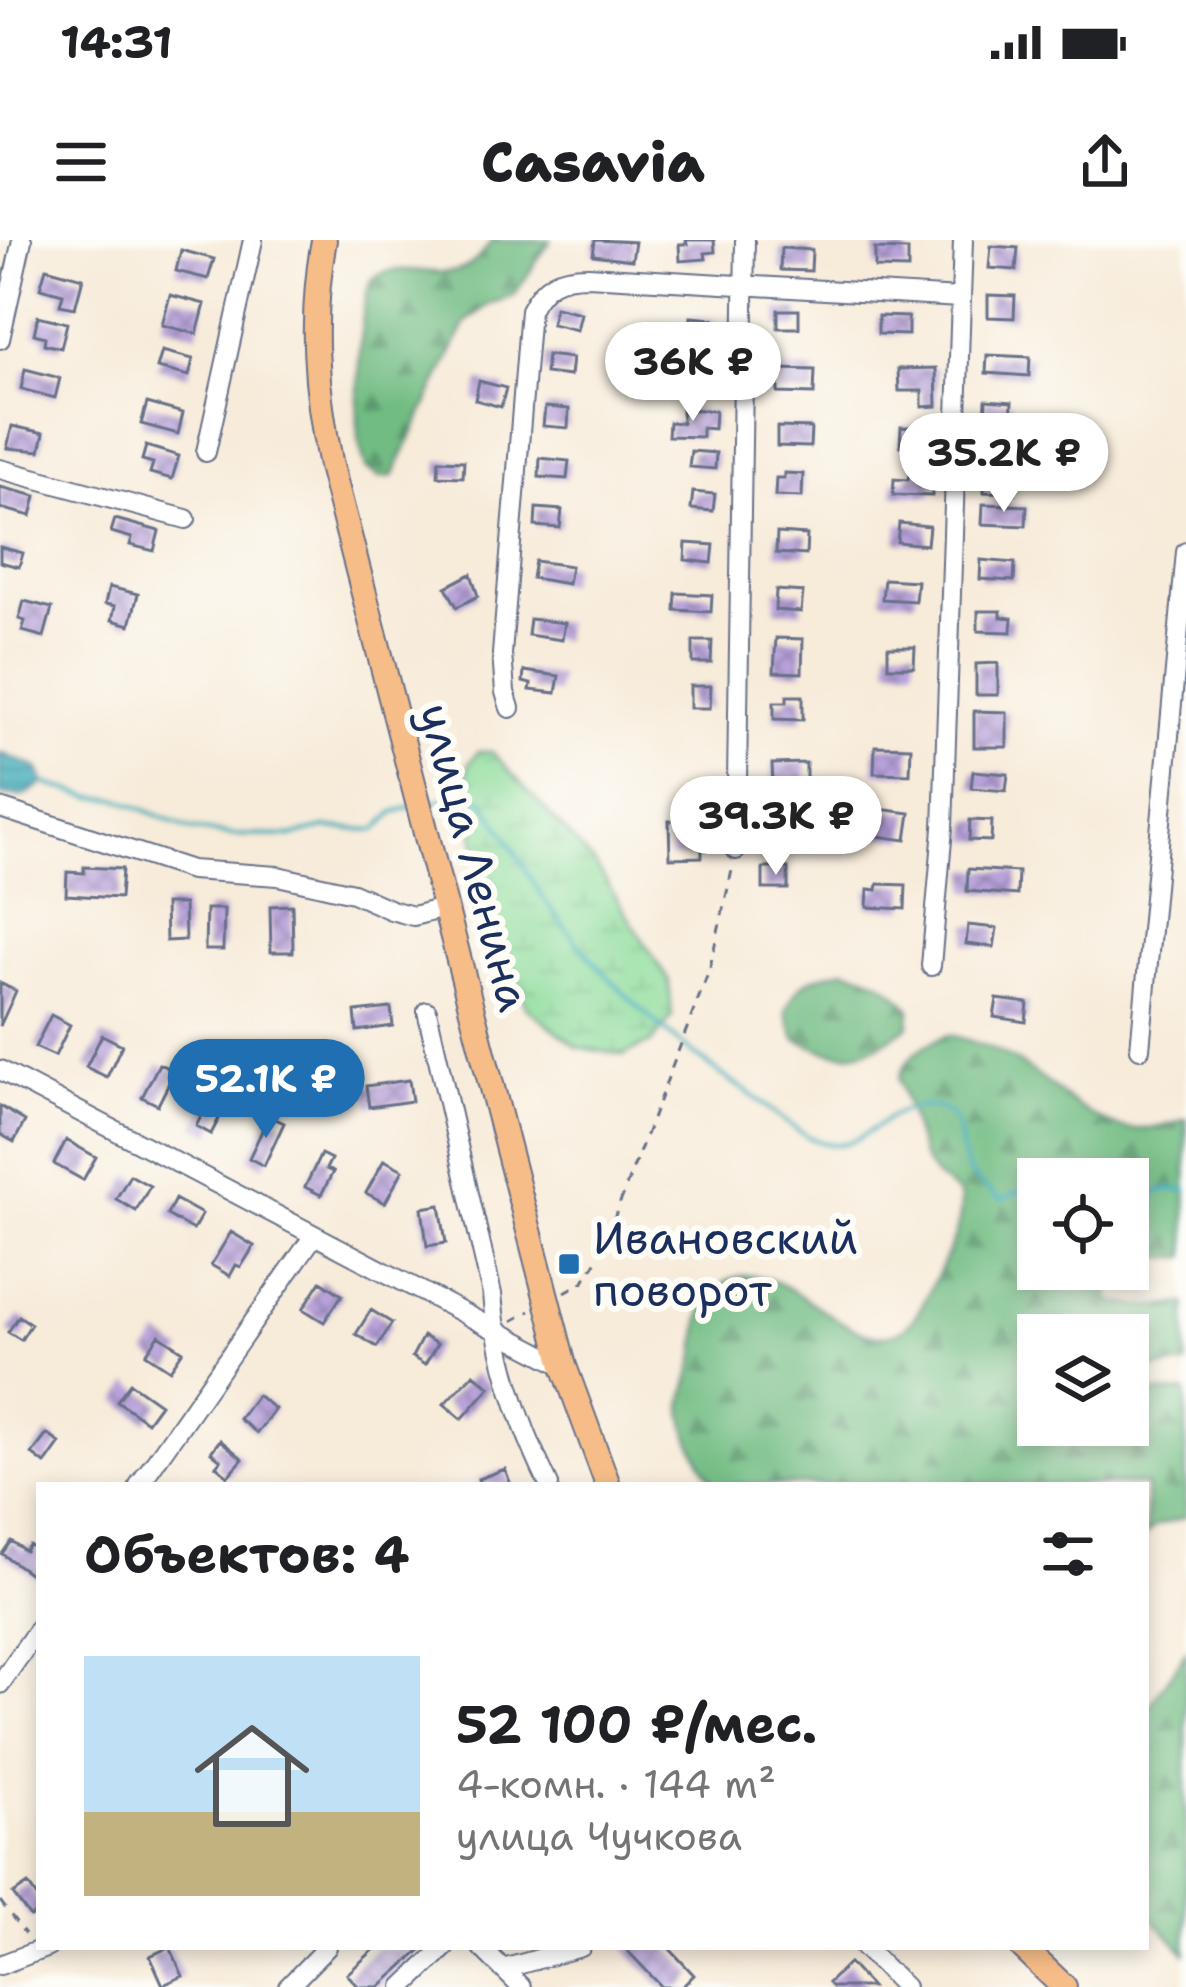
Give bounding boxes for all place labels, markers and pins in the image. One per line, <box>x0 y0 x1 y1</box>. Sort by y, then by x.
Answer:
pin: 36K ₽ <box>609 322 777 424</box>
pin: 35.2K ₽ <box>893 413 1115 515</box>
pin: 39.3K ₽ <box>665 776 887 878</box>
pin: 52.1K ₽ <box>155 1039 377 1141</box>
place label: Ивановский поворот <box>593 1208 858 1320</box>
marker: Ивановский поворот <box>556 1251 582 1277</box>

